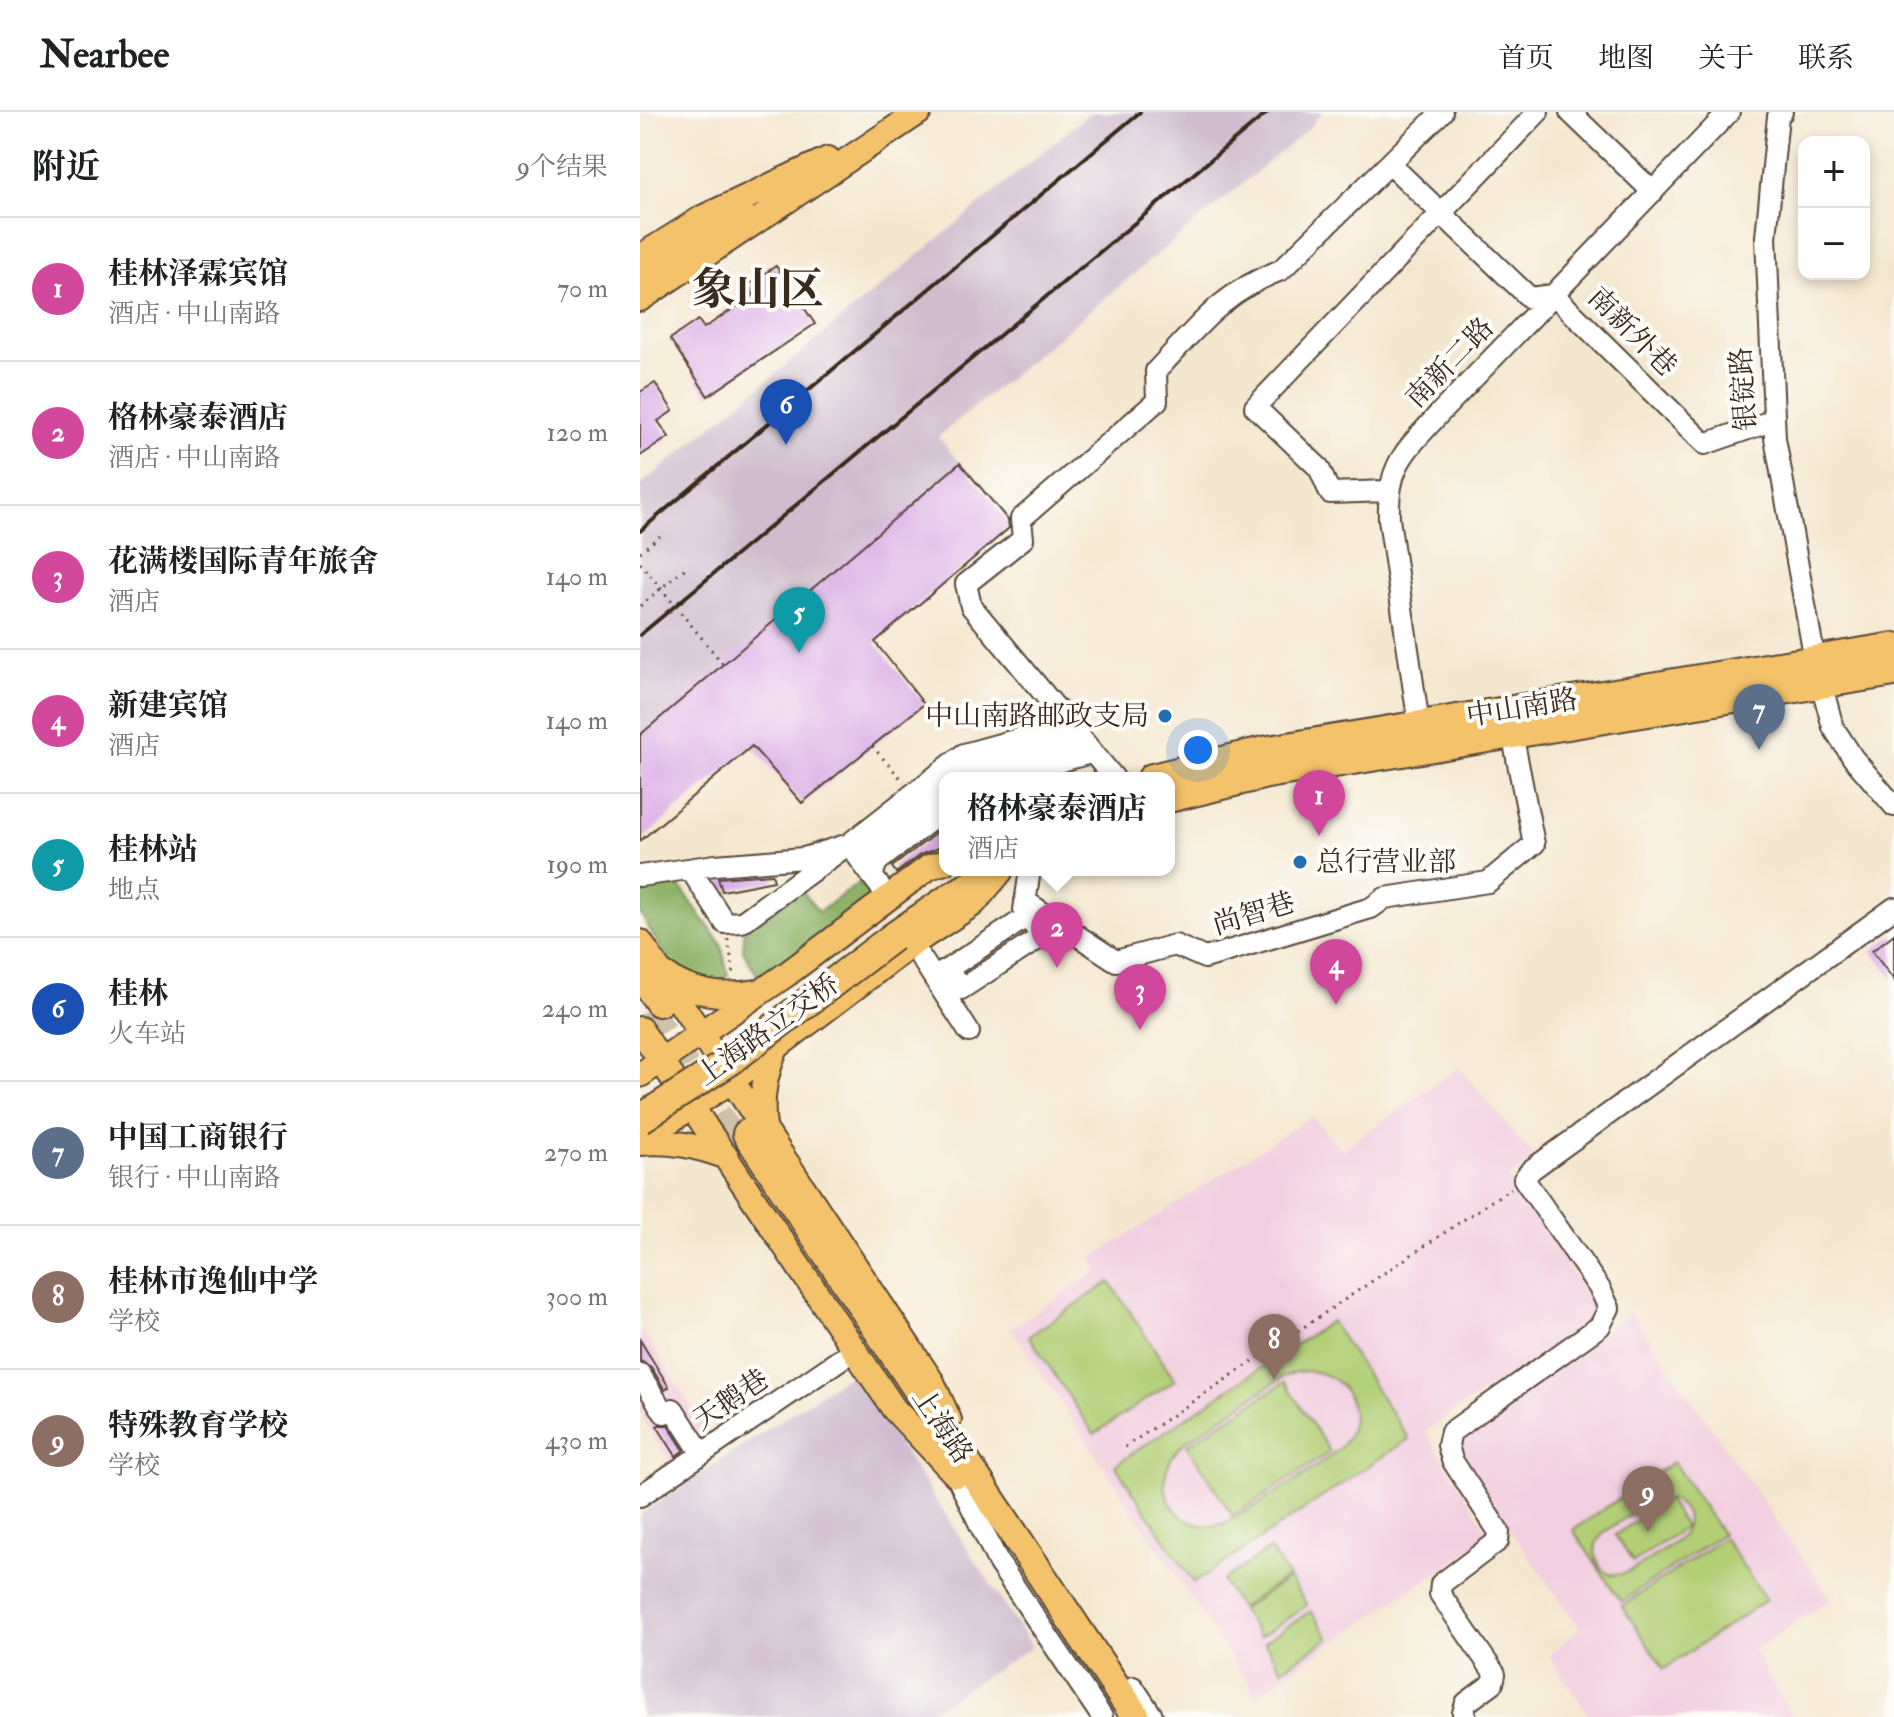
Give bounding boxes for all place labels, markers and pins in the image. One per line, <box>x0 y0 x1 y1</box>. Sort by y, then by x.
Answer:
pin: 6 <box>760 379 812 445</box>
pin: 5 <box>773 587 825 653</box>
pin: 7 <box>1733 684 1785 750</box>
place label: 中山南路邮政支局 <box>925 699 1149 734</box>
marker: 中山南路邮政支局 <box>1156 707 1174 725</box>
pin: 1 <box>1293 770 1345 836</box>
place label: 总行营业部 <box>1316 845 1456 880</box>
marker: 总行营业部 <box>1291 853 1309 871</box>
pin: 2 <box>1031 902 1083 968</box>
pin: 4 <box>1310 939 1362 1005</box>
pin: 3 <box>1114 964 1166 1030</box>
pin: 8 <box>1248 1314 1300 1380</box>
pin: 9 <box>1622 1466 1674 1532</box>

